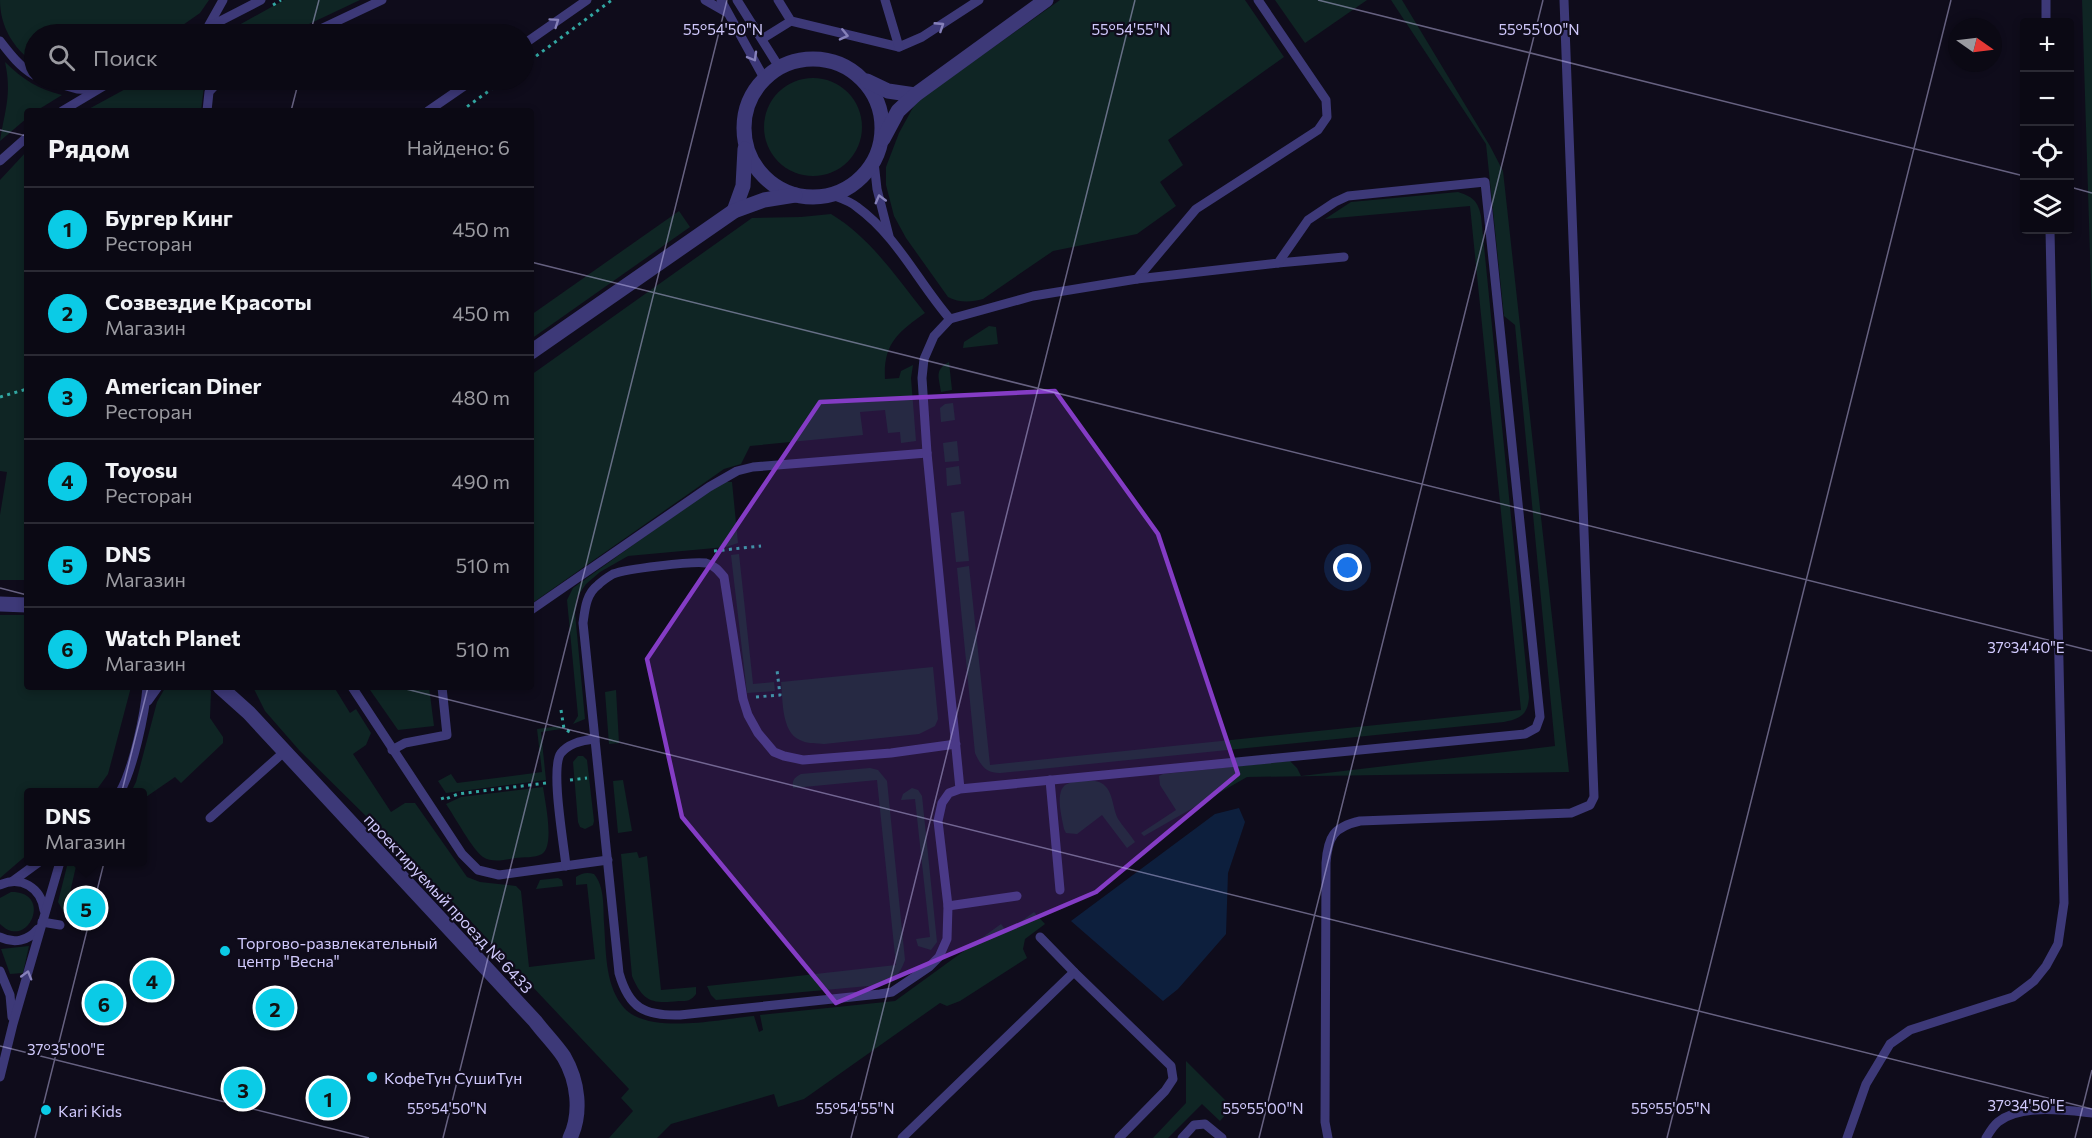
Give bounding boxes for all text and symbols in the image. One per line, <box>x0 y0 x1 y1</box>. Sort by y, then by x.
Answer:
one-way arrow <box>549 18 560 29</box>
north arrow <box>1948 18 2002 72</box>
map controls <box>2020 18 2074 234</box>
button: + <box>2020 18 2074 72</box>
text: 55°54'50"N <box>683 20 763 38</box>
text: 55°54'55"N <box>1091 20 1171 38</box>
text: 55°55'00"N <box>1498 20 1580 38</box>
one-way arrow <box>933 22 944 33</box>
search box <box>24 24 534 90</box>
one-way arrow <box>839 27 849 40</box>
icon: search <box>45 41 78 74</box>
text: Поиск <box>93 44 158 71</box>
one-way arrow <box>745 51 757 61</box>
button: − <box>2020 72 2074 126</box>
button: locate <box>2020 126 2074 180</box>
text: Рядом <box>48 132 130 163</box>
text: Найдено: 6 <box>407 135 510 159</box>
button: layers <box>2020 180 2074 234</box>
one-way arrow <box>874 194 887 204</box>
text: Бургер Кинг <box>105 204 233 231</box>
text: 1 <box>63 217 72 241</box>
text: 450 m <box>452 217 510 241</box>
text: Ресторан <box>105 231 192 255</box>
text: Созвездие Красоты <box>105 288 312 315</box>
text: 2 <box>62 301 73 325</box>
text: 450 m <box>452 301 510 325</box>
text: Магазин <box>105 315 186 339</box>
text: American Diner <box>105 372 262 399</box>
text: 3 <box>62 385 73 409</box>
text: 480 m <box>452 385 510 409</box>
text: Ресторан <box>105 399 192 423</box>
text: Toyosu <box>105 456 178 483</box>
text: 4 <box>61 469 74 493</box>
text: 490 m <box>452 469 510 493</box>
text: Ресторан <box>105 483 192 507</box>
text: DNS <box>105 540 151 567</box>
text: 5 <box>62 553 73 577</box>
text: 510 m <box>456 553 510 577</box>
your location <box>1333 553 1362 582</box>
text: Магазин <box>105 567 186 591</box>
text: Watch Planet <box>105 624 241 651</box>
text: 6 <box>61 637 74 661</box>
text: 510 m <box>456 637 510 661</box>
text: 37°34'40"E <box>1987 638 2065 656</box>
text: Магазин <box>105 651 186 675</box>
popup <box>24 788 147 866</box>
text: DNS <box>45 802 91 829</box>
street label: проектируемый проезд № 6433 <box>361 809 537 997</box>
text: Магазин <box>45 829 126 853</box>
pin: 5 <box>66 886 106 930</box>
place label: Торгово-развлекательный центр "Весна" <box>237 933 438 970</box>
marker: Торгово-развлекательный центр "Весна" <box>218 944 232 958</box>
pin: 4 <box>132 958 172 1002</box>
one-way arrow <box>19 970 32 980</box>
pin: 6 <box>84 980 124 1026</box>
pin: 2 <box>256 986 294 1030</box>
text: 37°35'00"E <box>27 1040 105 1058</box>
pin: 3 <box>224 1066 262 1112</box>
place label: КофеТун СушиТун <box>384 1068 522 1087</box>
marker: КофеТун СушиТун <box>365 1070 379 1084</box>
pin: 1 <box>308 1076 348 1120</box>
text: 37°34'50"E <box>1987 1096 2065 1114</box>
text: 55°54'50"N <box>407 1099 487 1117</box>
text: 55°54'55"N <box>815 1099 895 1117</box>
text: 55°55'00"N <box>1222 1099 1304 1117</box>
text: 55°55'05"N <box>1631 1099 1711 1117</box>
place label: Kari Kids <box>58 1101 122 1120</box>
marker: Kari Kids <box>39 1103 53 1117</box>

